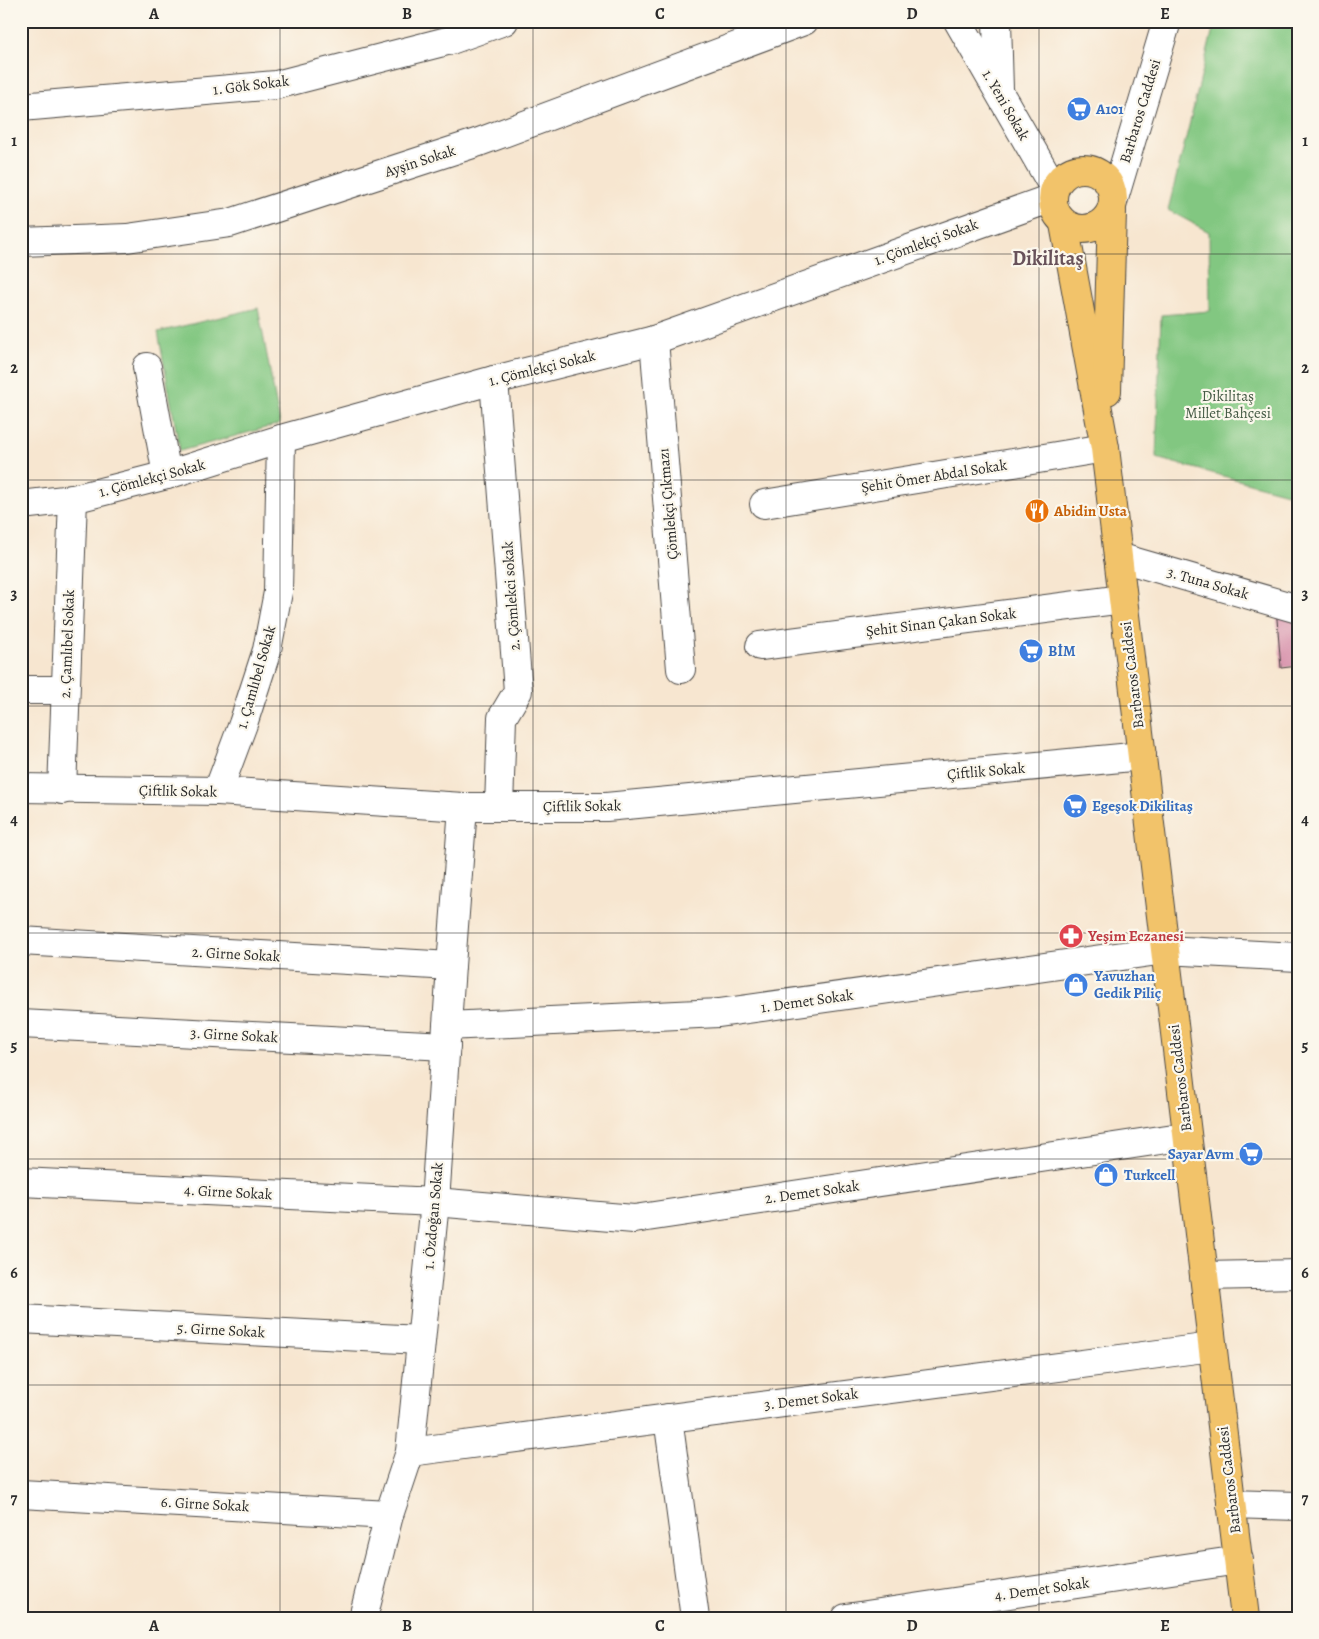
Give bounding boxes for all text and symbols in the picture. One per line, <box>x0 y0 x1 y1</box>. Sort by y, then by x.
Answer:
text: A <box>148 3 160 25</box>
text: B <box>402 3 412 25</box>
text: C <box>655 3 665 25</box>
text: D <box>906 3 918 25</box>
text: E <box>1160 3 1170 25</box>
street label: Barbaros Caddesi <box>1115 57 1165 165</box>
street label: 1. Yeni Sokak <box>978 66 1035 145</box>
street label: 1. Gök Sokak <box>212 70 291 100</box>
supermarket icon: A101 <box>1066 96 1092 122</box>
place label: A101 <box>1095 99 1124 119</box>
text: 1 <box>11 130 17 152</box>
text: 1 <box>1302 130 1308 152</box>
street label: Ayşin Sokak <box>381 140 458 182</box>
street label: 1. Çömlekçi Sokak <box>871 214 981 270</box>
district label: Dikilitaş <box>1012 245 1084 272</box>
street label: 1. Çömlekçi Sokak <box>487 345 598 391</box>
text: 2 <box>10 357 18 379</box>
text: 2 <box>1301 357 1309 379</box>
park label: Dikilitaş Millet Bahçesi <box>1185 386 1271 423</box>
street label: Çömlekçi Çıkmazı <box>653 447 683 561</box>
street label: 1. Çömlekçi Sokak <box>97 454 208 502</box>
street label: Şehit Ömer Abdal Sokak <box>860 455 1009 497</box>
restaurant icon: Abidin Usta <box>1024 498 1050 524</box>
place label: Abidin Usta <box>1053 501 1128 521</box>
street label: 2. Çömlekci sokak <box>497 540 525 651</box>
street label: 3. Tuna Sokak <box>1165 562 1252 604</box>
text: 3 <box>11 583 18 605</box>
text: 3 <box>1302 583 1309 605</box>
street label: 2. Çamlıbel Sokak <box>55 589 79 699</box>
street label: Şehit Sinan Çakan Sokak <box>865 603 1018 641</box>
street label: Barbaros Caddesi <box>1116 620 1148 730</box>
street label: 1. Çamlıbel Sokak <box>232 622 280 731</box>
supermarket icon: BİM <box>1018 638 1044 664</box>
place label: BİM <box>1048 641 1076 661</box>
street label: Çiftlik Sokak <box>946 758 1026 784</box>
street label: Çiftlik Sokak <box>139 780 218 802</box>
supermarket icon: Egeşok Dikilitaş <box>1062 793 1088 819</box>
street label: Çiftlik Sokak <box>543 795 622 817</box>
place label: Egeşok Dikilitaş <box>1092 796 1193 816</box>
text: 4 <box>10 809 18 831</box>
text: 4 <box>1301 809 1309 831</box>
pharmacy icon: Yeşim Eczanesi <box>1058 923 1084 949</box>
place label: Yeşim Eczanesi <box>1087 926 1184 946</box>
street label: 2. Girne Sokak <box>191 942 281 966</box>
place label: Yavuzhan Gedik Piliç <box>1093 966 1161 1003</box>
shop icon: Yavuzhan Gedik Piliç <box>1063 972 1089 998</box>
street label: 1. Demet Sokak <box>759 985 855 1017</box>
street label: 3. Girne Sokak <box>190 1023 279 1047</box>
street label: Barbaros Caddesi <box>1164 1023 1196 1133</box>
text: 5 <box>11 1035 18 1057</box>
text: 5 <box>1302 1035 1309 1057</box>
supermarket icon: Sayar Avm <box>1238 1141 1264 1167</box>
place label: Sayar Avm <box>1168 1144 1234 1164</box>
street label: 1. Özdoğan Sokak <box>418 1161 448 1270</box>
shop icon: Turkcell <box>1093 1162 1119 1188</box>
place label: Turkcell <box>1124 1165 1175 1185</box>
street label: 2. Demet Sokak <box>763 1175 861 1209</box>
street label: 4. Girne Sokak <box>183 1180 273 1204</box>
text: 6 <box>10 1262 18 1284</box>
text: 6 <box>1301 1262 1309 1284</box>
street label: 5. Girne Sokak <box>177 1318 266 1342</box>
street label: 3. Demet Sokak <box>763 1383 860 1415</box>
street label: Barbaros Caddesi <box>1213 1425 1245 1535</box>
text: 7 <box>11 1488 18 1510</box>
text: 7 <box>1302 1488 1309 1510</box>
street label: 6. Girne Sokak <box>160 1492 250 1516</box>
street label: 4. Demet Sokak <box>993 1572 1091 1606</box>
text: A <box>148 1615 160 1637</box>
text: B <box>402 1615 412 1637</box>
text: C <box>655 1615 665 1637</box>
text: D <box>906 1615 918 1637</box>
text: E <box>1160 1615 1170 1637</box>

